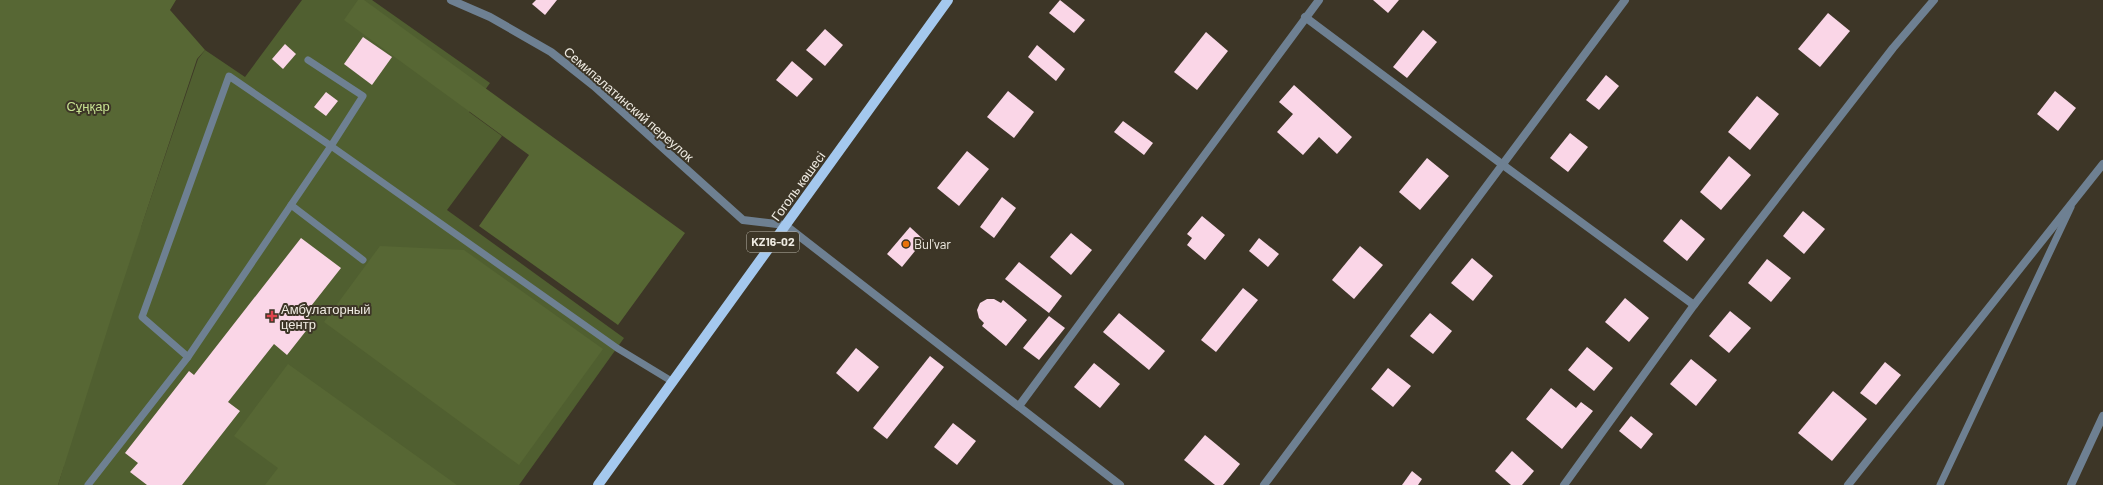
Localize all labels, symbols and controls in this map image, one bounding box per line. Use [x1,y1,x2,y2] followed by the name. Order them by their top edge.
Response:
[561,43,697,165] street label: Семипалатинский переулок
[66,98,110,114] park label: Сұңқар
[768,148,829,224] street label: Гоголь көшесі
[747,232,799,252] road number: KZ16-02
[914,236,951,252] place label: Bul'var
[901,239,911,249] marker: Bul'var
[281,301,370,332] place label: Амбулаторный центр
[266,310,278,322] marker: Амбулаторный центр

